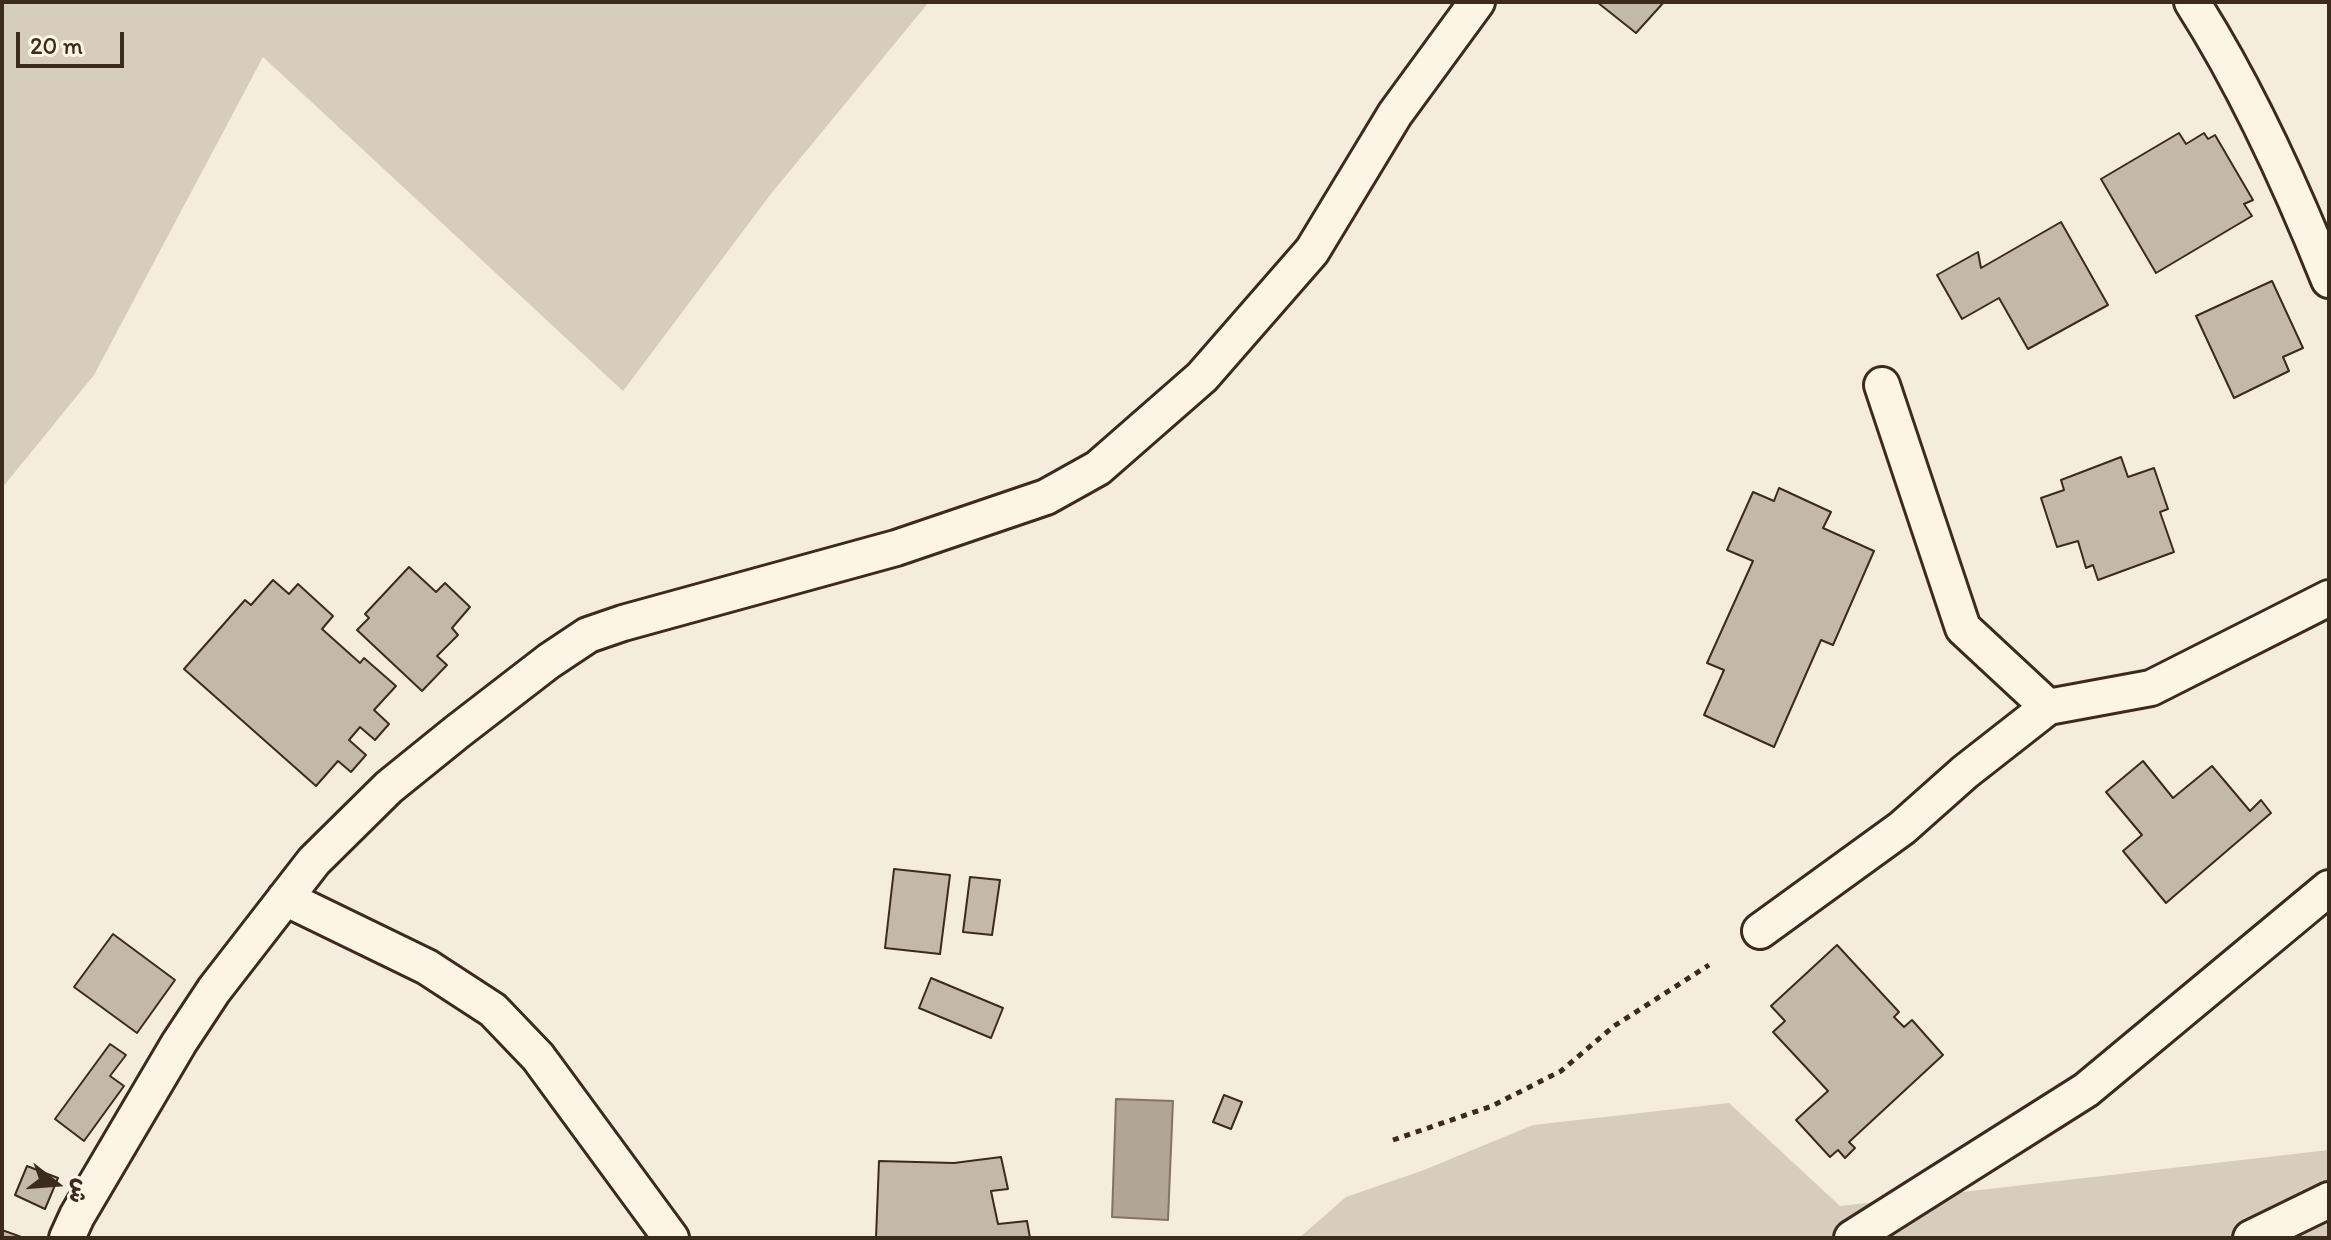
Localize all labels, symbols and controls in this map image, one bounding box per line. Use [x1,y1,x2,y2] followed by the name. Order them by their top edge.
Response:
[20,16,128,66] scale bar
[30,31,83,60] text: 20 m
[16,1144,96,1224] north arrow
[63,1176,96,1207] text: ش

